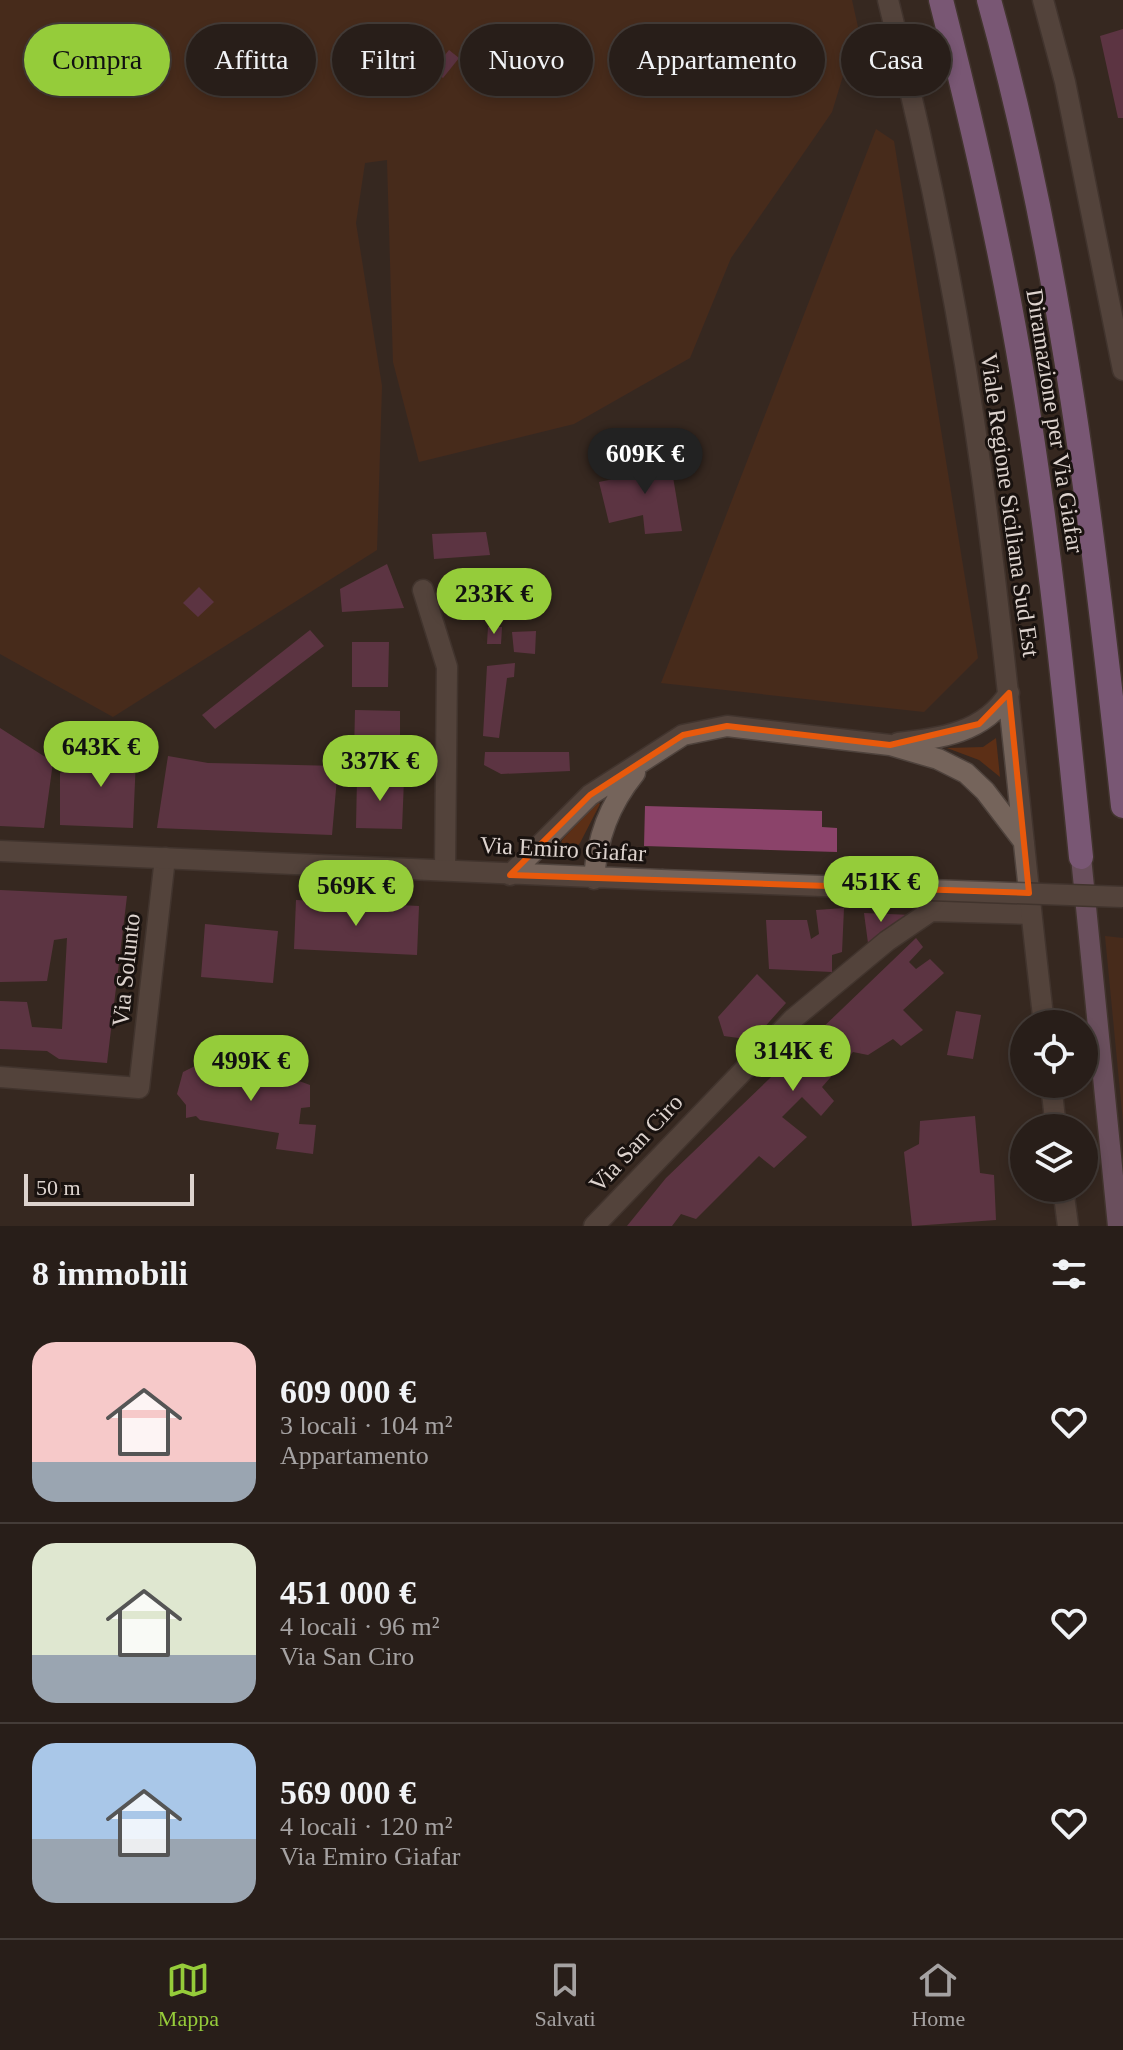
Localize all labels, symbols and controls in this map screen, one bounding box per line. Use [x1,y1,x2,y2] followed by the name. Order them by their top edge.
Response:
[24,24,170,96] chip: Compra
[186,24,316,96] chip: Affitta
[332,24,444,96] chip: Filtri
[460,24,593,96] chip: Nuovo
[609,24,825,96] chip: Appartamento
[841,24,951,96] chip: Casa
[1021,287,1089,555] street label: Diramazione per Via Giafar
[976,351,1044,659] street label: Viale Regione Siciliana Sud Est
[580,428,710,496] pin: 609K €
[606,439,684,468] text: 609K €
[429,568,559,636] pin: 233K €
[455,579,533,608] text: 233K €
[36,721,166,789] pin: 643K €
[62,732,140,761] text: 643K €
[315,735,445,803] pin: 337K €
[341,746,419,775] text: 337K €
[479,832,647,866] street label: Via Emiro Giafar
[816,856,946,924] pin: 451K €
[291,860,421,928] pin: 569K €
[842,867,920,896] text: 451K €
[317,871,395,900] text: 569K €
[107,912,145,1028] street label: Via Solunto
[1010,1010,1098,1202] map controls
[1010,1010,1098,1098] button: locate
[728,1025,858,1093] pin: 314K €
[186,1035,316,1103] pin: 499K €
[754,1036,832,1065] text: 314K €
[212,1046,290,1075] text: 499K €
[584,1089,688,1197] street label: Via San Ciro
[1010,1114,1098,1202] button: layers
[24,1170,194,1206] scale bar
[36,1175,81,1200] text: 50 m
[1047,1252,1091,1296] icon: filters
[32,1255,188,1292] text: 8 immobili
[280,1373,416,1410] text: 609 000 €
[96,1374,192,1470] icon: home
[1047,1400,1091,1444] icon: heart
[280,1411,452,1440] text: 3 locali · 104 m²
[280,1441,429,1470] text: Appartamento
[280,1574,416,1611] text: 451 000 €
[96,1575,192,1671] icon: home
[1047,1601,1091,1645] icon: heart
[280,1612,439,1641] text: 4 locali · 96 m²
[280,1642,414,1671] text: Via San Ciro
[280,1774,416,1811] text: 569 000 €
[96,1775,192,1871] icon: home
[1047,1801,1091,1845] icon: heart
[280,1812,452,1841] text: 4 locali · 120 m²
[280,1842,460,1871] text: Via Emiro Giafar
[158,1958,219,2032] tab: Mappa
[535,1958,596,2032] tab: Salvati
[911,1958,965,2032] tab: Home

